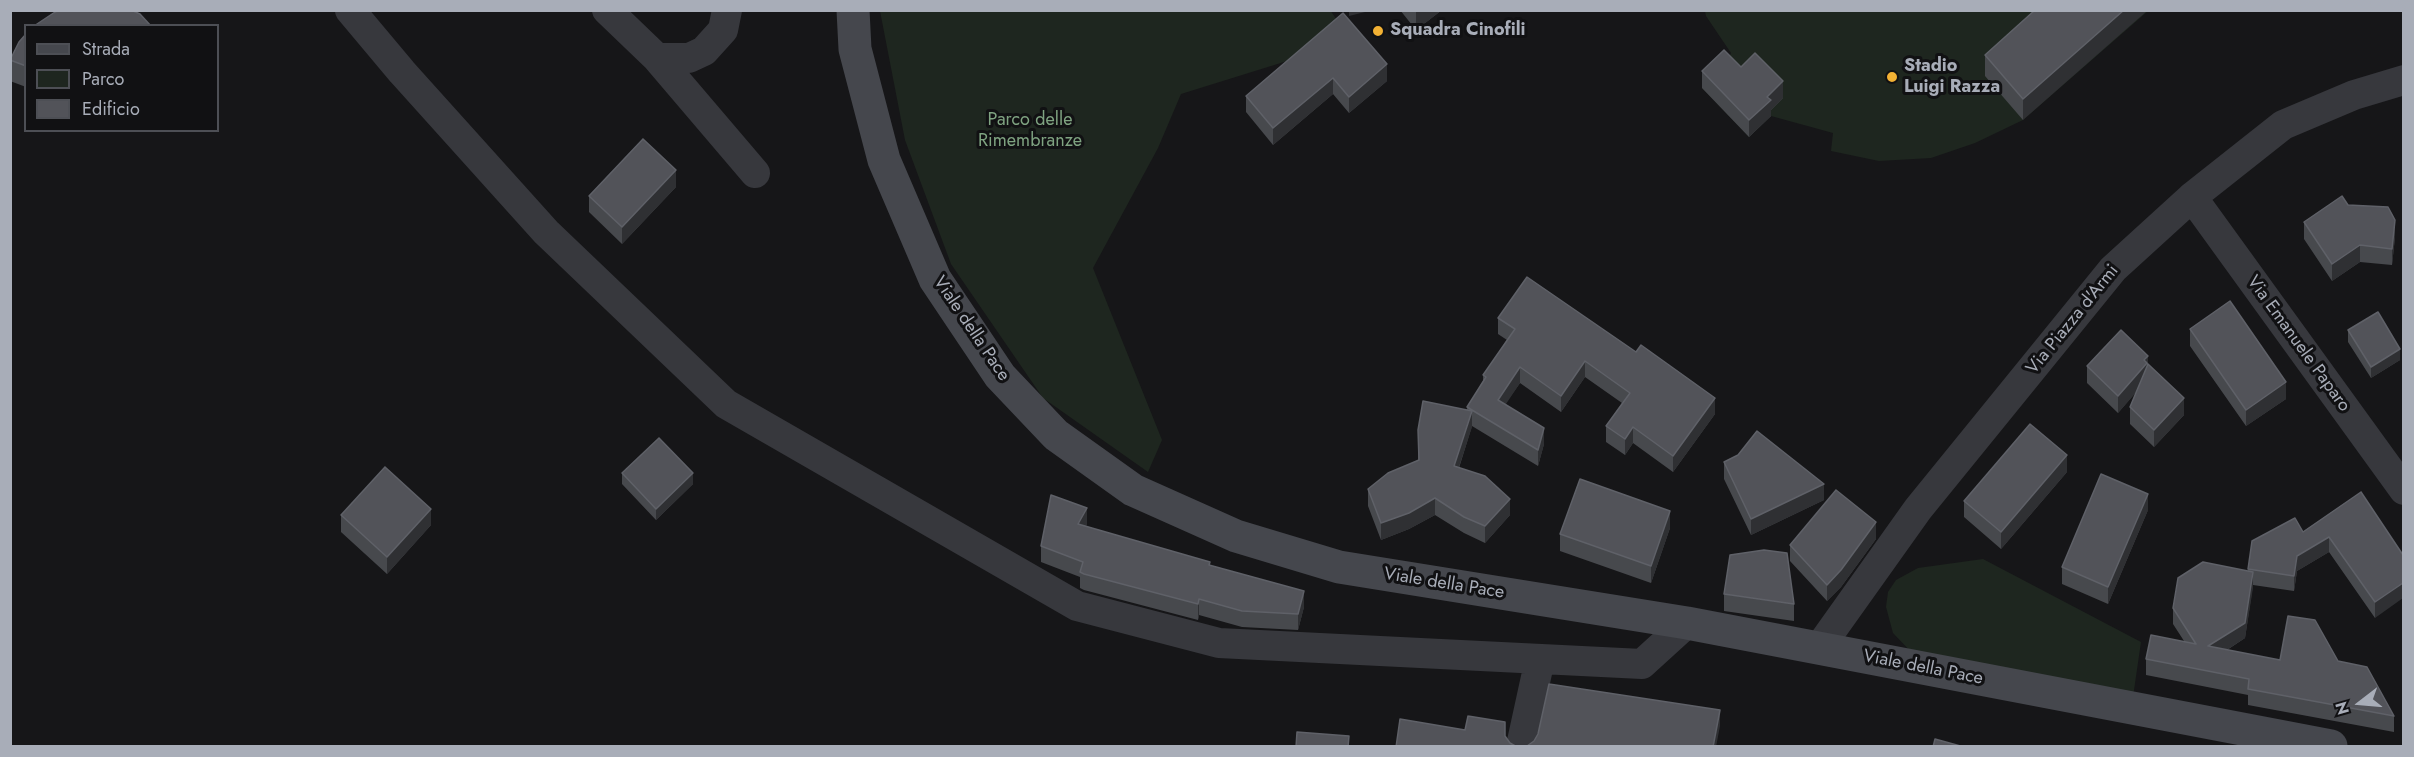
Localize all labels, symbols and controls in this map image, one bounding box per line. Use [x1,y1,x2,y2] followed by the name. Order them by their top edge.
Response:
[1390,20,1526,42] place label: Squadra Cinofili
[24,24,219,132] legend
[1371,24,1385,38] marker: Squadra Cinofili
[82,36,130,62] text: Strada
[1904,56,2000,98] place label: Stadio Luigi Razza
[82,66,124,92] text: Parco
[1885,70,1899,84] marker: Stadio Luigi Razza
[82,96,140,122] text: Edificio
[978,110,1082,152] park label: Parco delle Rimembranze
[2022,261,2124,379] street label: Via Piazza d'Armi
[928,272,1014,386] street label: Viale della Pace
[2241,272,2355,416] street label: Via Emanuele Paparo
[1382,564,1506,604] street label: Viale della Pace
[1861,646,1985,690] street label: Viale della Pace
[2330,673,2390,733] north arrow
[2329,699,2355,717] text: N

